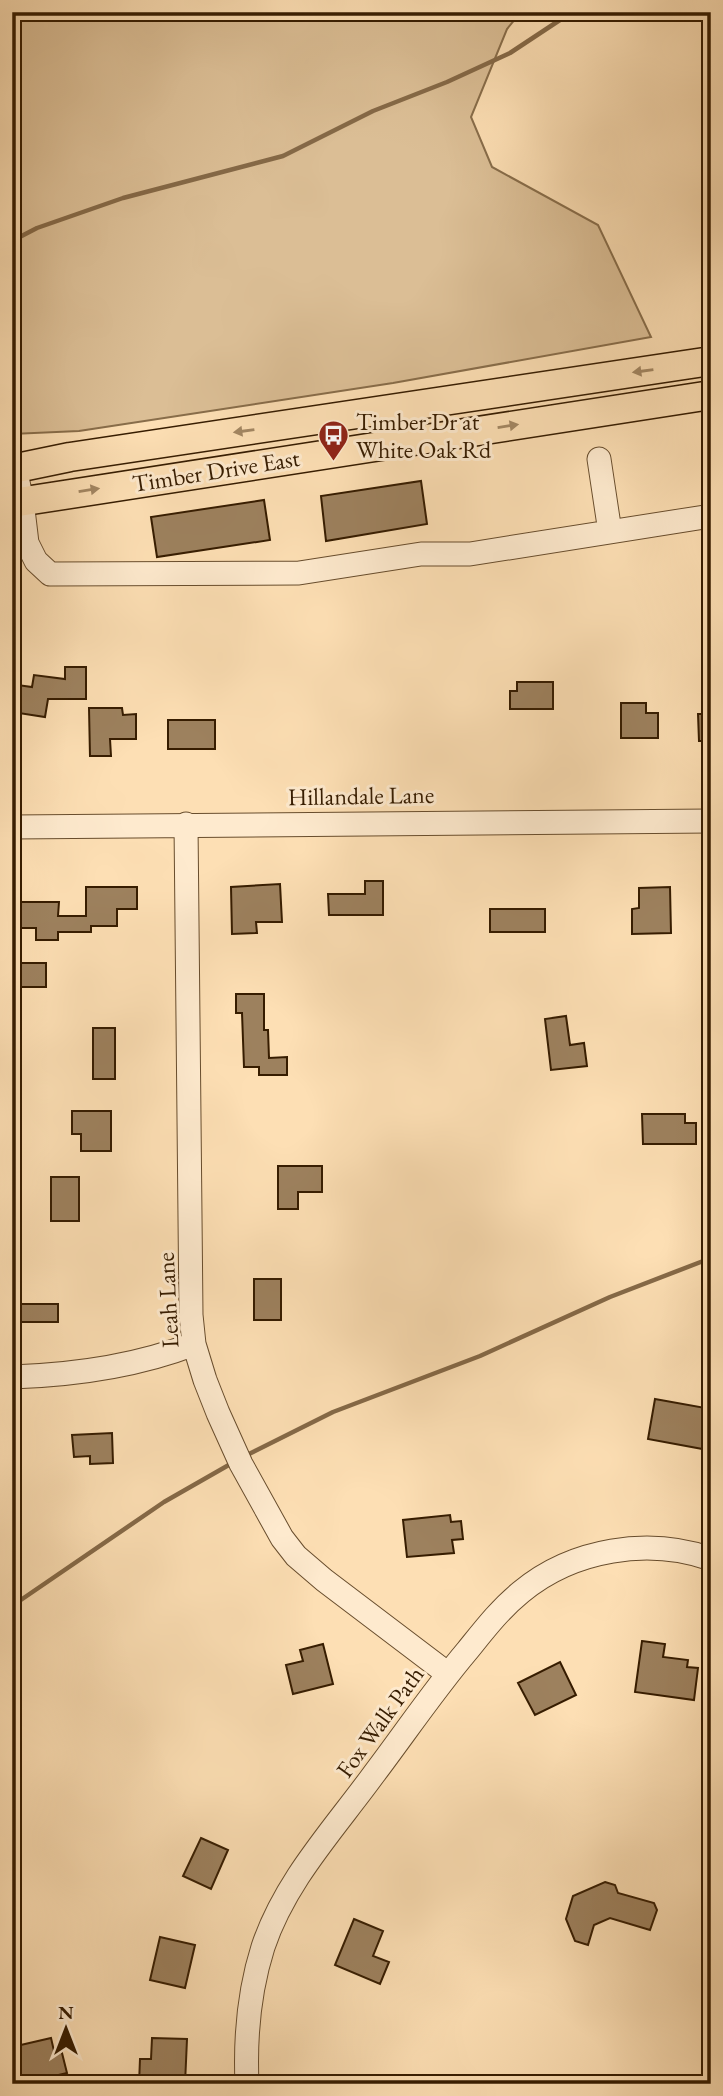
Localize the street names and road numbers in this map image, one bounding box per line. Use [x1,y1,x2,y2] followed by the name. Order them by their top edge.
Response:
[130,442,302,499] street label: Timber Drive East
[288,779,434,812] street label: Hillandale Lane
[150,1251,185,1349] street label: Leah Lane
[329,1660,430,1783] street label: Fox Walk Path

